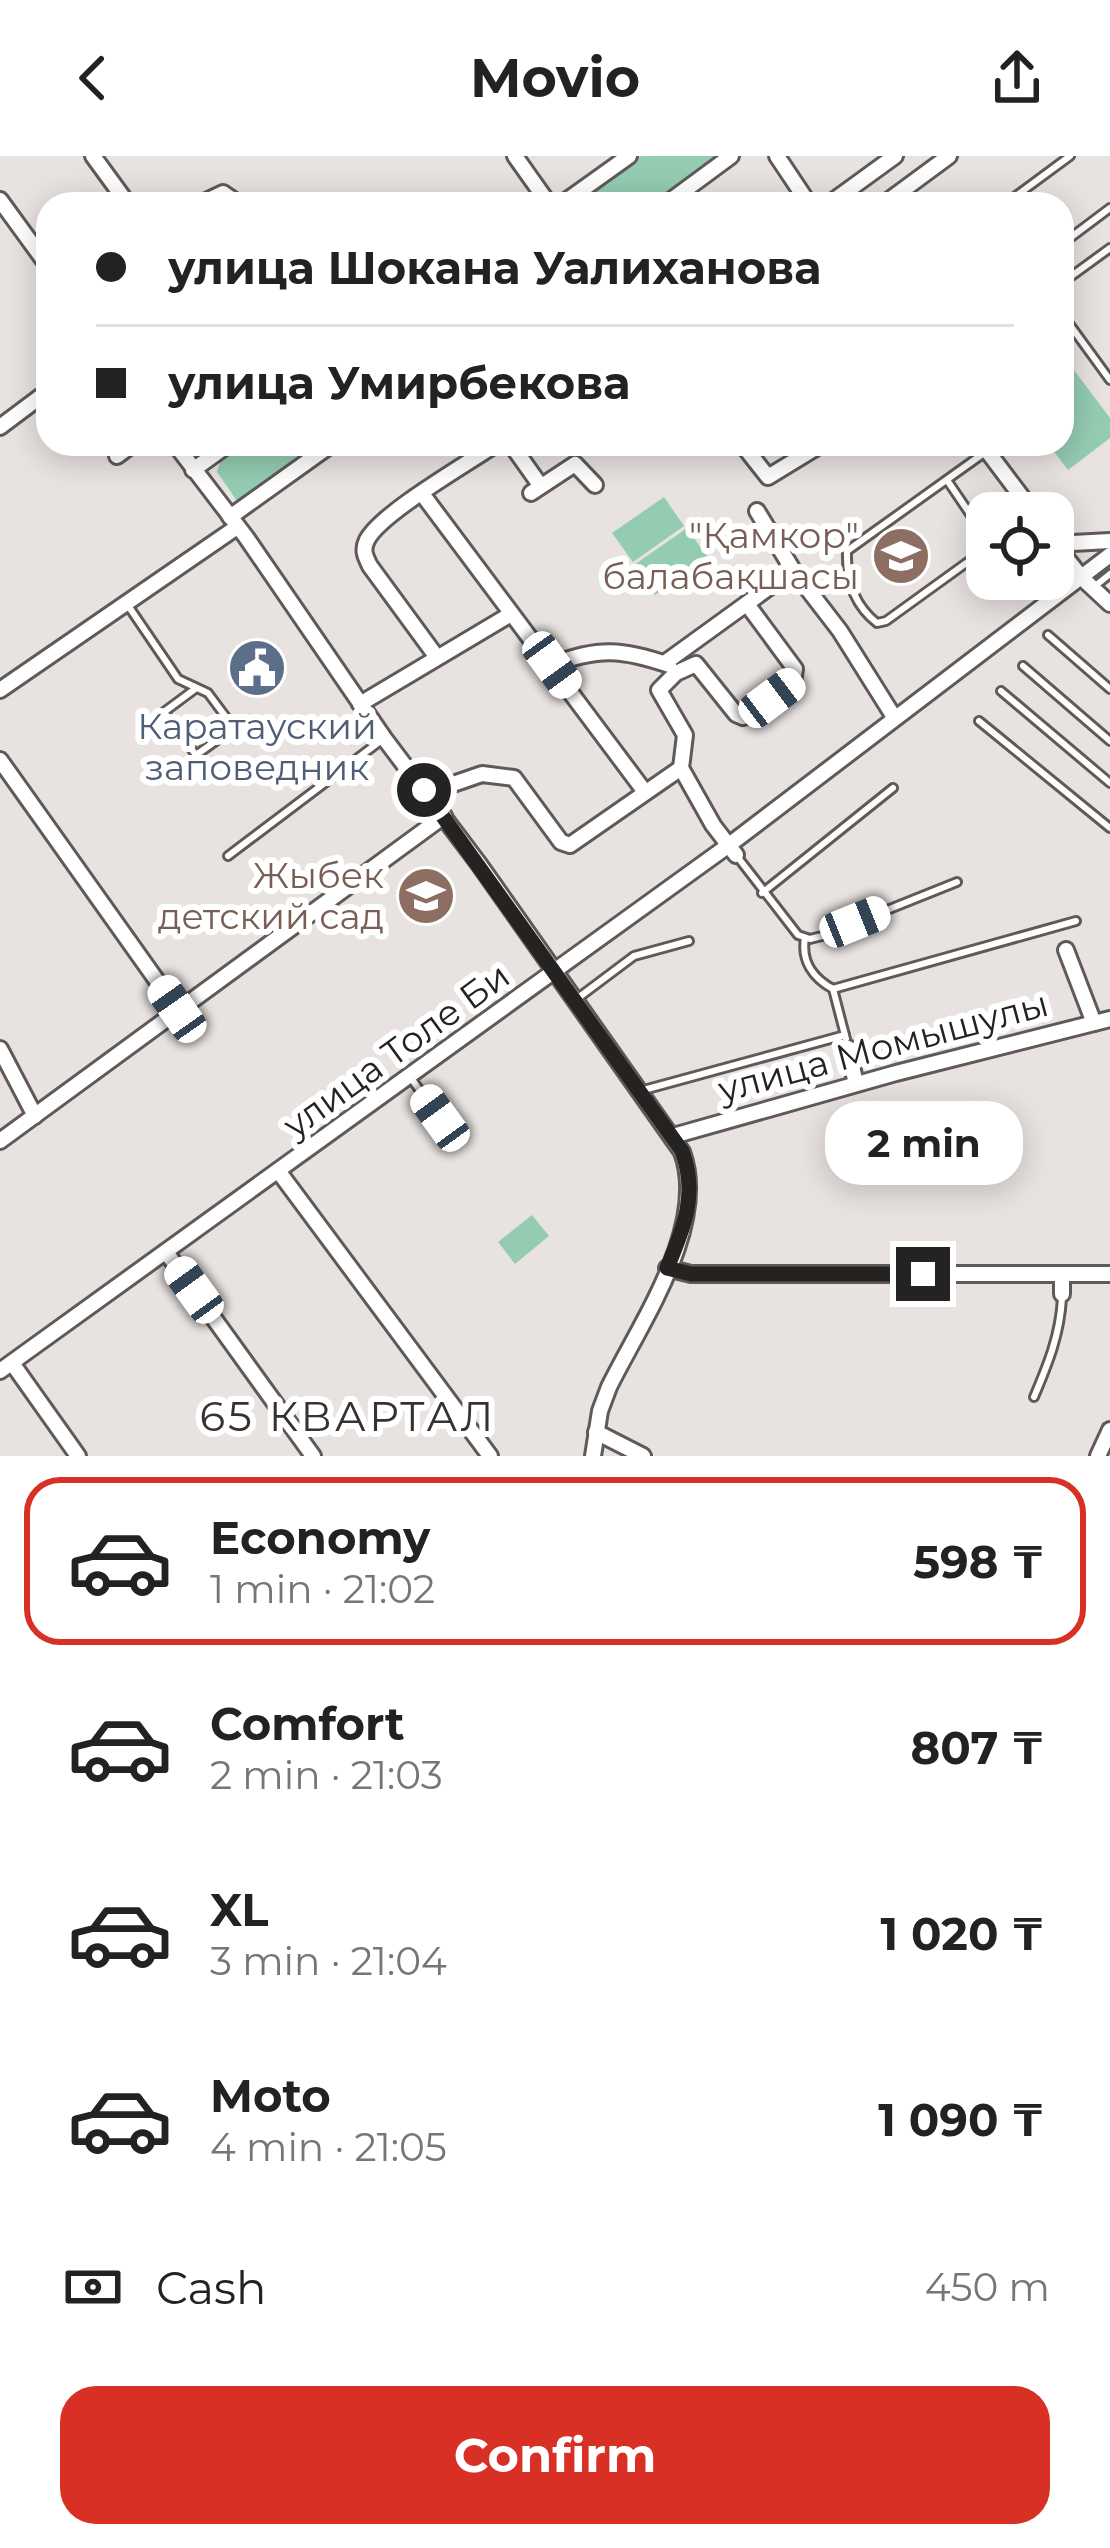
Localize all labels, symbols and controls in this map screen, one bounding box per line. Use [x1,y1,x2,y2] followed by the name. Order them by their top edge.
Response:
[60,45,126,111] icon: back
[470,45,640,111] text: Movio
[984,45,1050,111] icon: share
[168,240,821,295] text: улица Шокана Уалиханова
[168,355,630,410] text: улица Умирбекова
[966,492,1074,600] map controls
[966,492,1074,600] button: locate
[602,513,859,598] place label: "Қамкор" балабақшасы
[870,525,932,587] school or university icon: "Қамкор" балабақшасы
[516,625,588,705] car
[226,637,288,699] public building icon: Каратауский заповедник
[732,662,812,734] car
[137,704,377,789] place label: Каратауский заповедник
[397,763,451,817] route start
[158,853,384,938] place label: Жыбек детский сад
[395,865,457,927] school or university icon: Жыбек детский сад
[815,892,895,952] car
[273,953,518,1147] street label: улица Толе Би
[142,969,212,1049] car
[712,981,1053,1111] street label: улица Момышулы
[404,1078,476,1158] car
[824,1100,1022,1184] callout: 2 min
[867,1119,981,1167] text: 2 min
[896,1247,950,1301] route end
[158,1250,230,1330] car
[199,1390,497,1442] district label: 65 КВАРТАЛ
[66,1507,174,1615] icon: car
[210,1510,430,1565] text: Economy
[913,1534,1044,1589] text: 598 ₸
[210,1565,435,1613] text: 1 min · 21:02
[66,1693,174,1801] icon: car
[210,1696,405,1751] text: Comfort
[910,1720,1044,1775] text: 807 ₸
[210,1751,443,1799] text: 2 min · 21:03
[66,1879,174,1987] icon: car
[210,1882,268,1937] text: XL
[881,1906,1044,1961] text: 1 020 ₸
[210,1937,447,1985] text: 3 min · 21:04
[66,2065,174,2173] icon: car
[210,2068,331,2123] text: Moto
[878,2092,1044,2147] text: 1 090 ₸
[210,2123,447,2171] text: 4 min · 21:05
[60,2254,126,2320] icon: cash
[156,2260,267,2315] text: Cash
[925,2263,1050,2311] text: 450 m
[60,2386,1050,2524] button: Confirm

